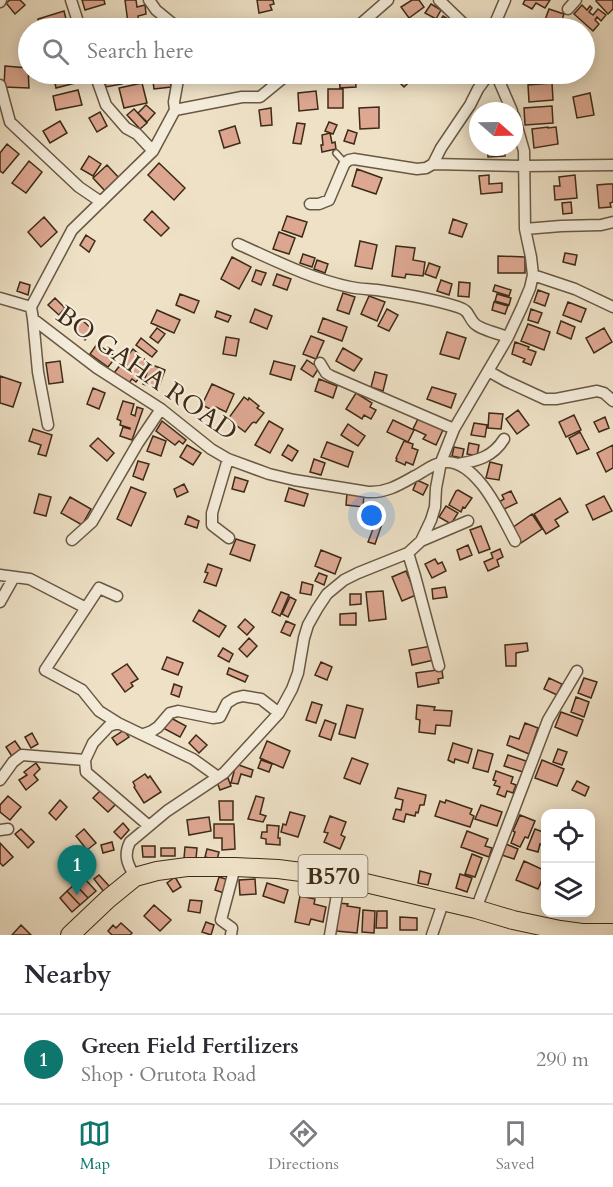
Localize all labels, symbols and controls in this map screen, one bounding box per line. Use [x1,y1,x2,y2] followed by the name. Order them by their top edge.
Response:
[18,18,595,84] search box
[39,35,72,68] icon: search
[87,36,194,66] text: Search here
[469,102,523,156] north arrow
[50,297,244,449] street label: BO GAHA ROAD
[357,501,386,530] your location
[541,809,595,917] map controls
[541,809,595,863] button: locate
[58,846,97,895] pin: 1
[298,855,368,897] road number: B570
[541,863,595,917] button: layers
[24,957,112,992] text: Nearby
[81,1031,299,1061] text: Green Field Fertilizers
[38,1046,49,1073] text: 1
[536,1046,589,1073] text: 290 m
[81,1061,256,1088] text: Shop · Orutota Road
[78,1117,111,1175] tab: Map
[268,1117,339,1175] tab: Directions
[496,1117,535,1175] tab: Saved

